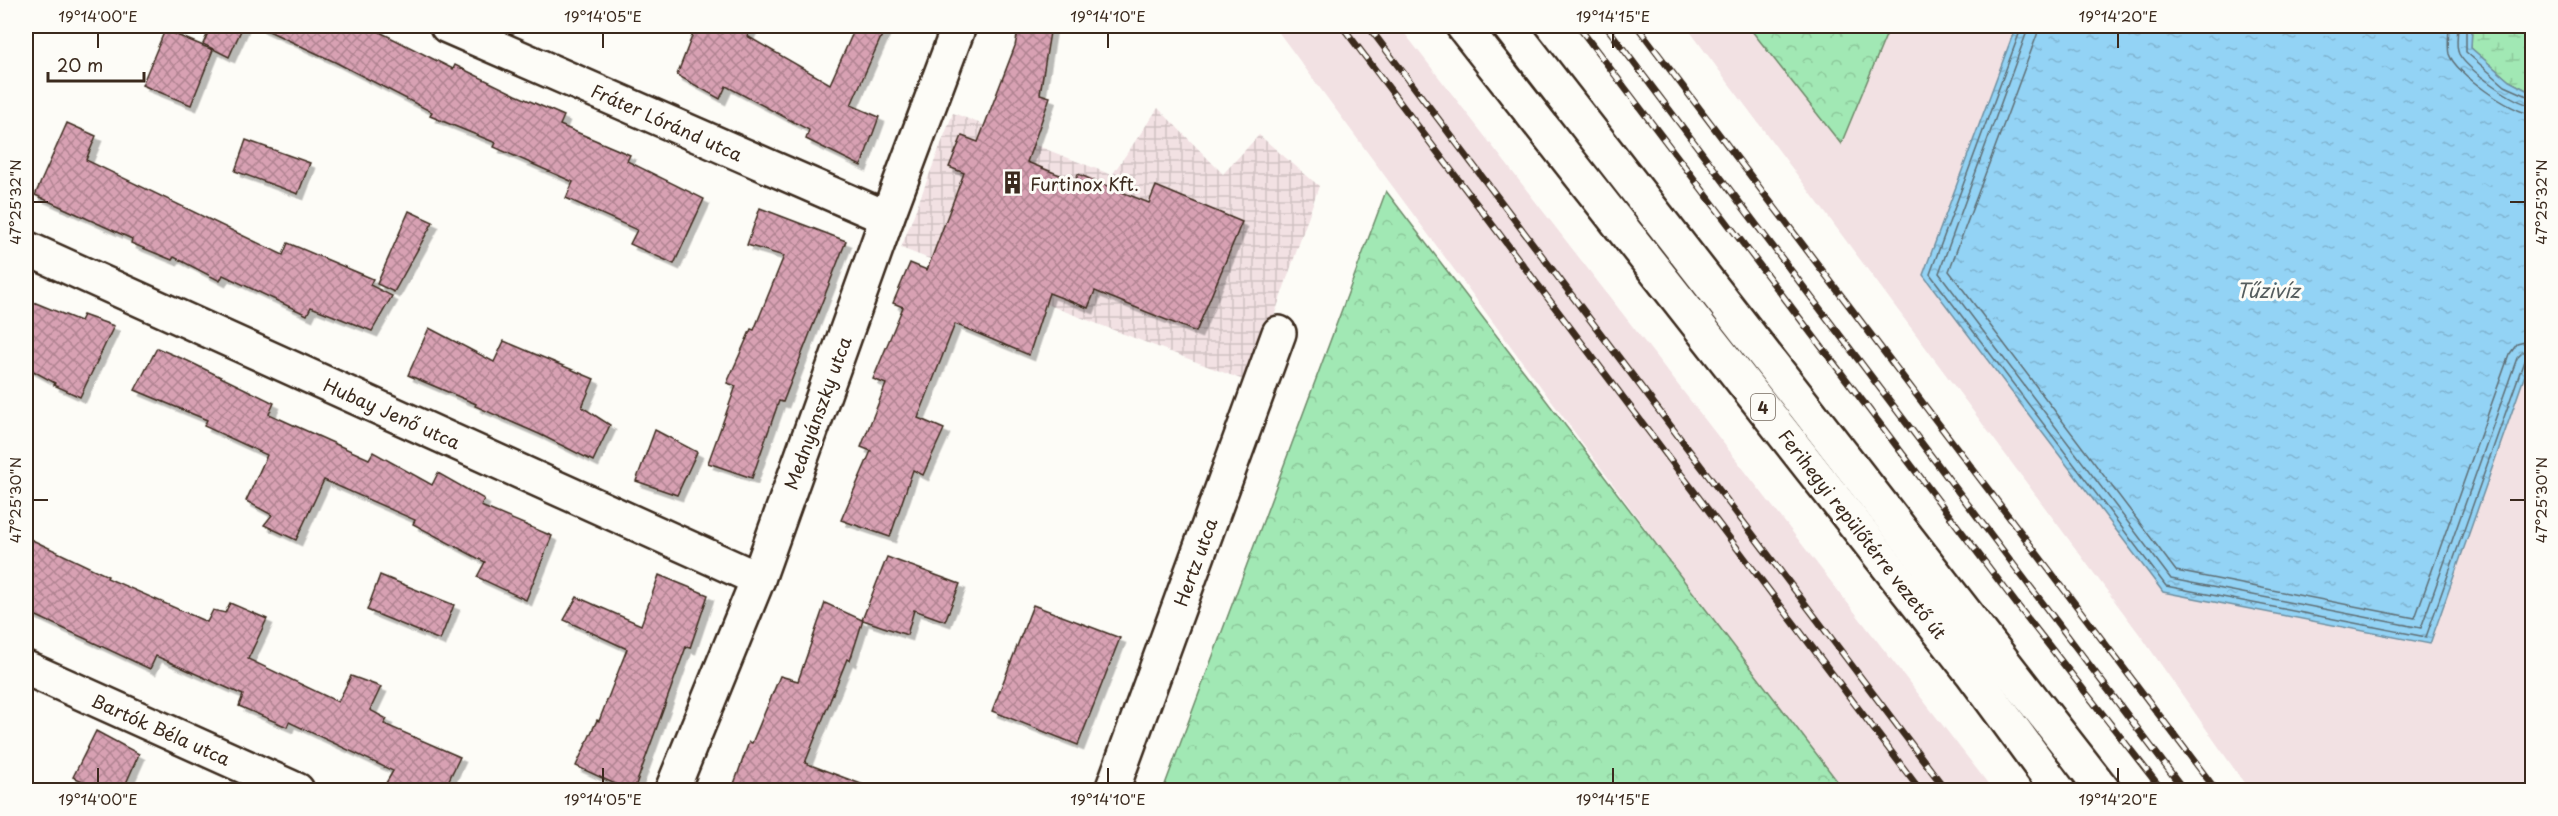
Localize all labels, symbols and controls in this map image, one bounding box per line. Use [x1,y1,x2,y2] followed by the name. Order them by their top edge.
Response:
[58,4,138,27] text: 19°14'00"E
[564,4,642,27] text: 19°14'05"E
[1070,4,1146,27] text: 19°14'10"E
[1576,4,1650,27] text: 19°14'15"E
[2078,4,2158,27] text: 19°14'20"E
[48,45,144,83] scale bar
[57,51,103,78] text: 20 m
[587,76,748,168] street label: Fráter Lóránd utca
[3,159,26,245] text: 47°25'32"N
[2529,159,2552,245] text: 47°25'32"N
[999,170,1025,196] building icon: Furtinox Kft.
[1030,170,1139,197] place label: Furtinox Kft.
[2236,275,2302,305] water label: Tűzivíz
[777,332,857,493] street label: Mednyánszky utca
[319,371,465,456] street label: Hubay Jenő utca
[1751,394,1775,420] road number: 4
[1772,423,1954,645] street label: Ferihegyi repülőtérre vezető út
[3,457,26,543] text: 47°25'30"N
[2529,457,2552,543] text: 47°25'30"N
[1167,513,1224,610] street label: Hertz utca
[87,686,235,772] street label: Bartók Béla utca
[58,787,138,810] text: 19°14'00"E
[564,787,642,810] text: 19°14'05"E
[1070,787,1146,810] text: 19°14'10"E
[1576,787,1650,810] text: 19°14'15"E
[2078,787,2158,810] text: 19°14'20"E

